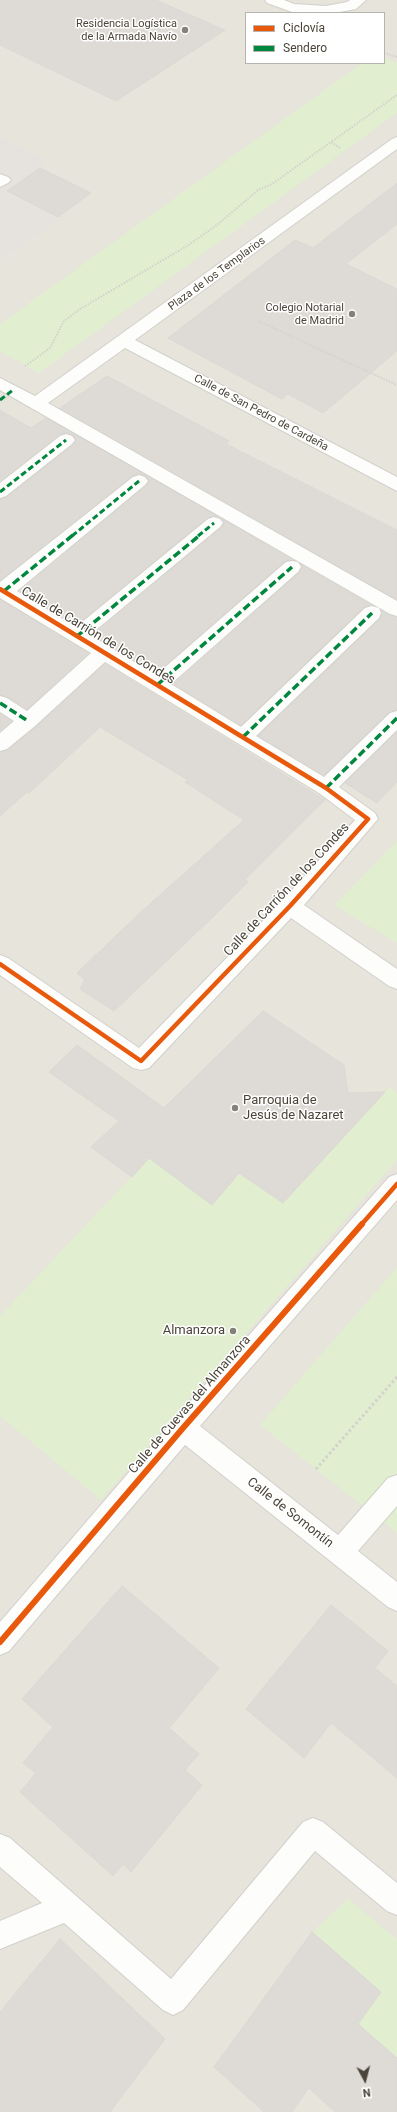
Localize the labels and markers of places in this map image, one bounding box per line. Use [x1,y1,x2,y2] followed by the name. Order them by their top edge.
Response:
[76,17,177,43] place label: Residencia Logística de la Armada Navío
[180,25,190,35] marker: Residencia Logística de la Armada Navío
[265,301,344,327] place label: Colegio Notarial de Madrid
[347,309,357,319] marker: Colegio Notarial de Madrid
[243,1093,344,1124] place label: Parroquia de Jesús de Nazaret
[230,1103,240,1113] marker: Parroquia de Jesús de Nazaret
[163,1323,225,1339] place label: Almanzora
[228,1326,238,1336] marker: Almanzora

